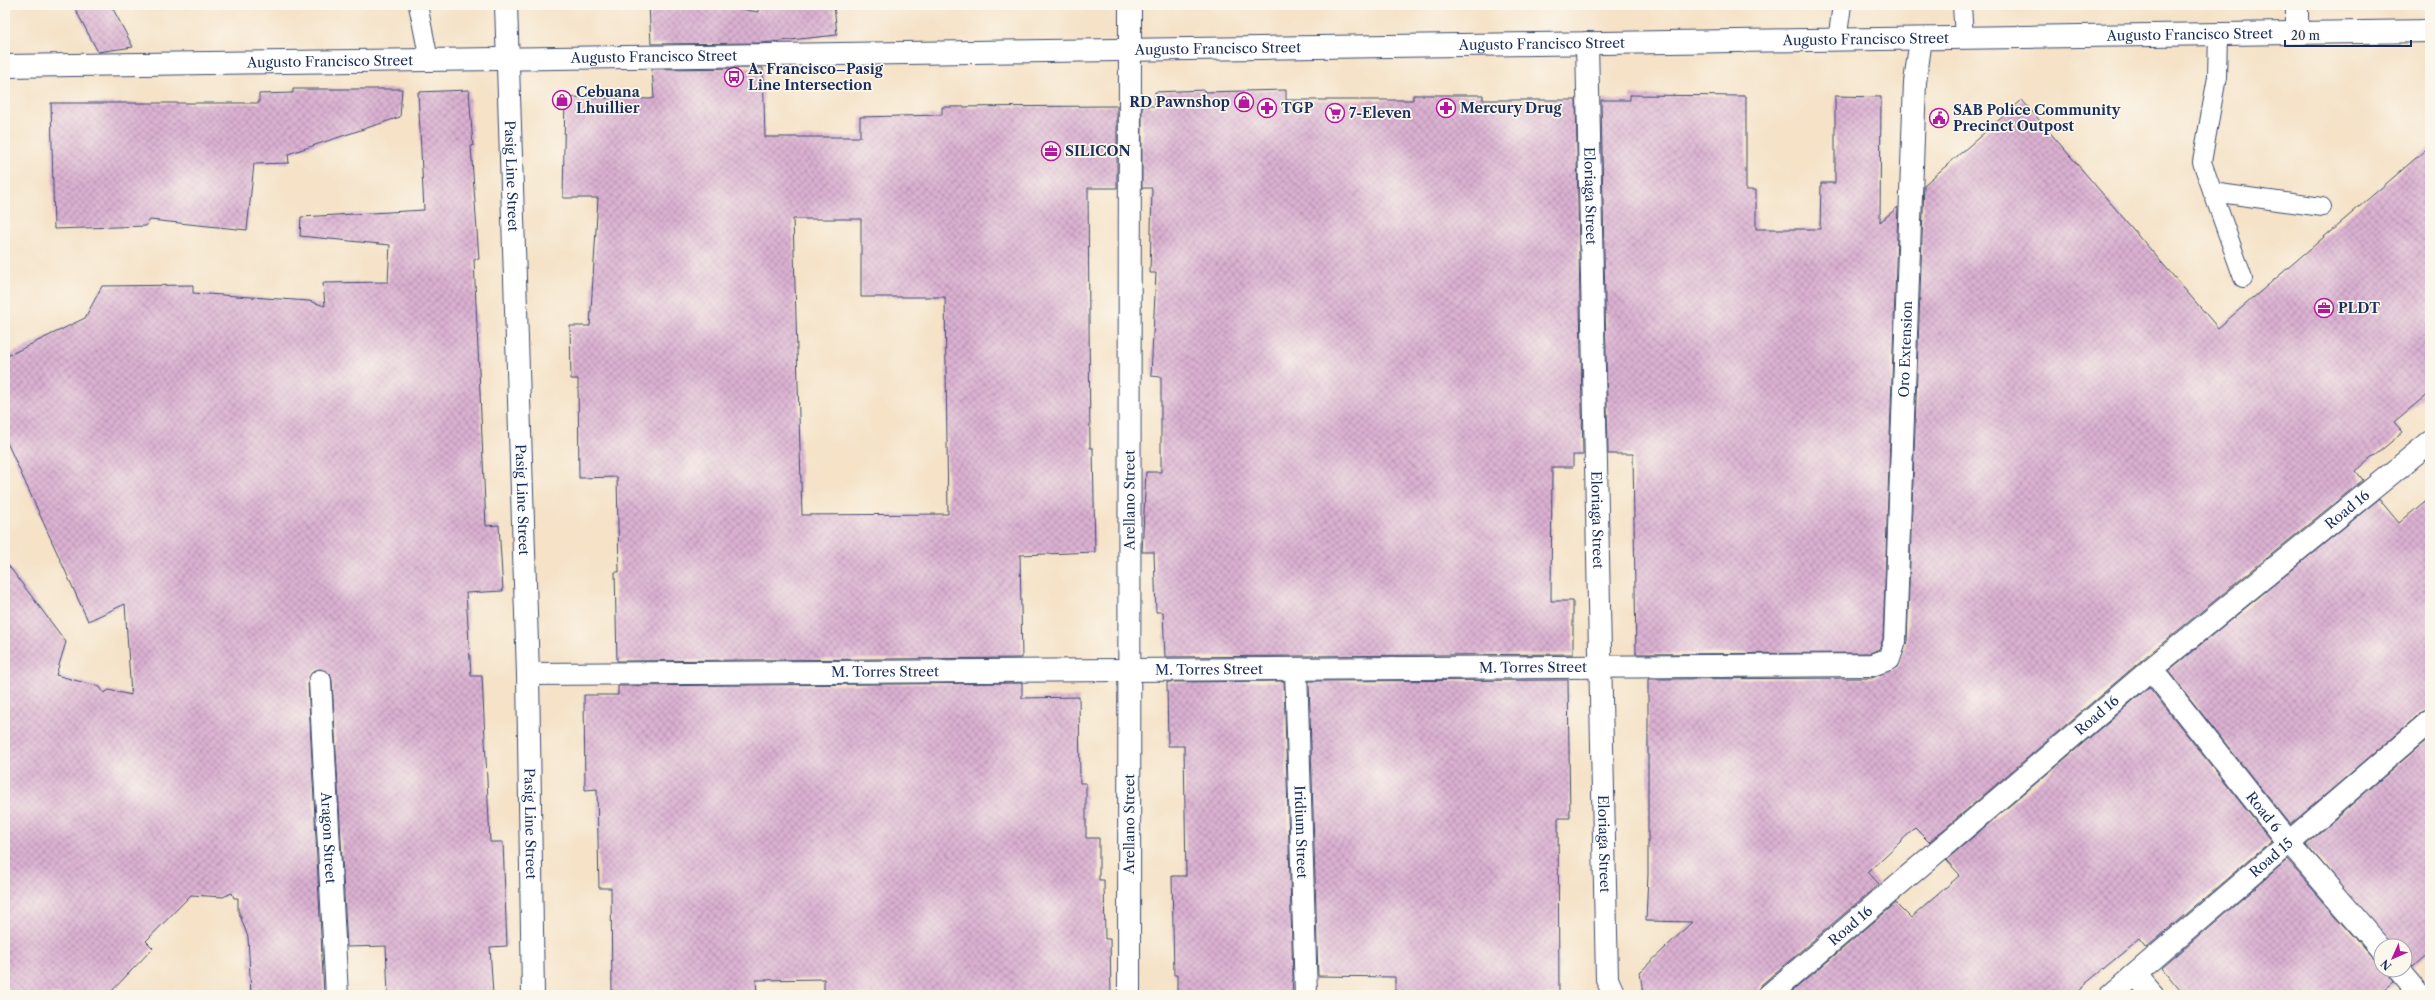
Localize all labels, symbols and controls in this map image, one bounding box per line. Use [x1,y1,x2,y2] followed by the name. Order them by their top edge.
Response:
[2285,22,2411,48] scale bar
[2106,24,2273,45] street label: Augusto Francisco Street
[2291,28,2320,43] text: 20 m
[1782,29,1949,49] street label: Augusto Francisco Street
[1458,34,1625,54] street label: Augusto Francisco Street
[1134,38,1301,59] street label: Augusto Francisco Street
[570,46,737,67] street label: Augusto Francisco Street
[246,51,413,72] street label: Augusto Francisco Street
[747,60,884,94] place label: A. Francisco–Pasig Line Intersection
[723,66,745,88] bus stop icon: A. Francisco–Pasig Line Intersection
[576,83,641,117] place label: Cebuana Lhuillier
[551,89,573,111] shop icon: Cebuana Lhuillier
[1233,91,1255,113] shop icon: RD Pawnshop
[1129,93,1230,111] place label: RD Pawnshop
[1256,97,1278,119] pharmacy icon: TGP
[1435,97,1457,119] pharmacy icon: Mercury Drug
[1281,99,1314,117] place label: TGP
[1460,99,1562,117] place label: Mercury Drug
[1953,101,2121,135] place label: SAB Police Community Precinct Outpost
[1324,102,1346,124] supermarket icon: 7-Eleven
[1349,104,1412,122] place label: 7-Eleven
[1928,107,1950,129] public building icon: SAB Police Community Precinct Outpost
[501,120,522,232] street label: Pasig Line Street
[1040,140,1062,162] office icon: SILICON
[1065,142,1131,160] place label: SILICON
[1580,147,1600,245] street label: Eloriaga Street
[2313,297,2335,319] office icon: PLDT
[2338,299,2380,317] place label: PLDT
[1895,300,1916,398] street label: Oro Extension
[511,444,533,556] street label: Pasig Line Street
[1120,450,1139,551] street label: Arellano Street
[1587,471,1607,569] street label: Eloriaga Street
[2321,486,2373,533] street label: Road 16
[1479,658,1587,677] street label: M. Torres Street
[1155,660,1263,679] street label: M. Torres Street
[831,662,939,681] street label: M. Torres Street
[2071,691,2123,739] street label: Road 16
[520,768,540,880] street label: Pasig Line Street
[1120,774,1138,875] street label: Arellano Street
[1291,785,1311,879] street label: Iridium Street
[2242,788,2285,836] street label: Road 6
[317,790,340,884] street label: Aragon Street
[1594,795,1614,893] street label: Eloriaga Street
[2246,834,2297,881] street label: Road 15
[1825,902,1876,949] street label: Road 16
[2373,938,2413,978] north arrow
[2377,956,2394,973] text: N

